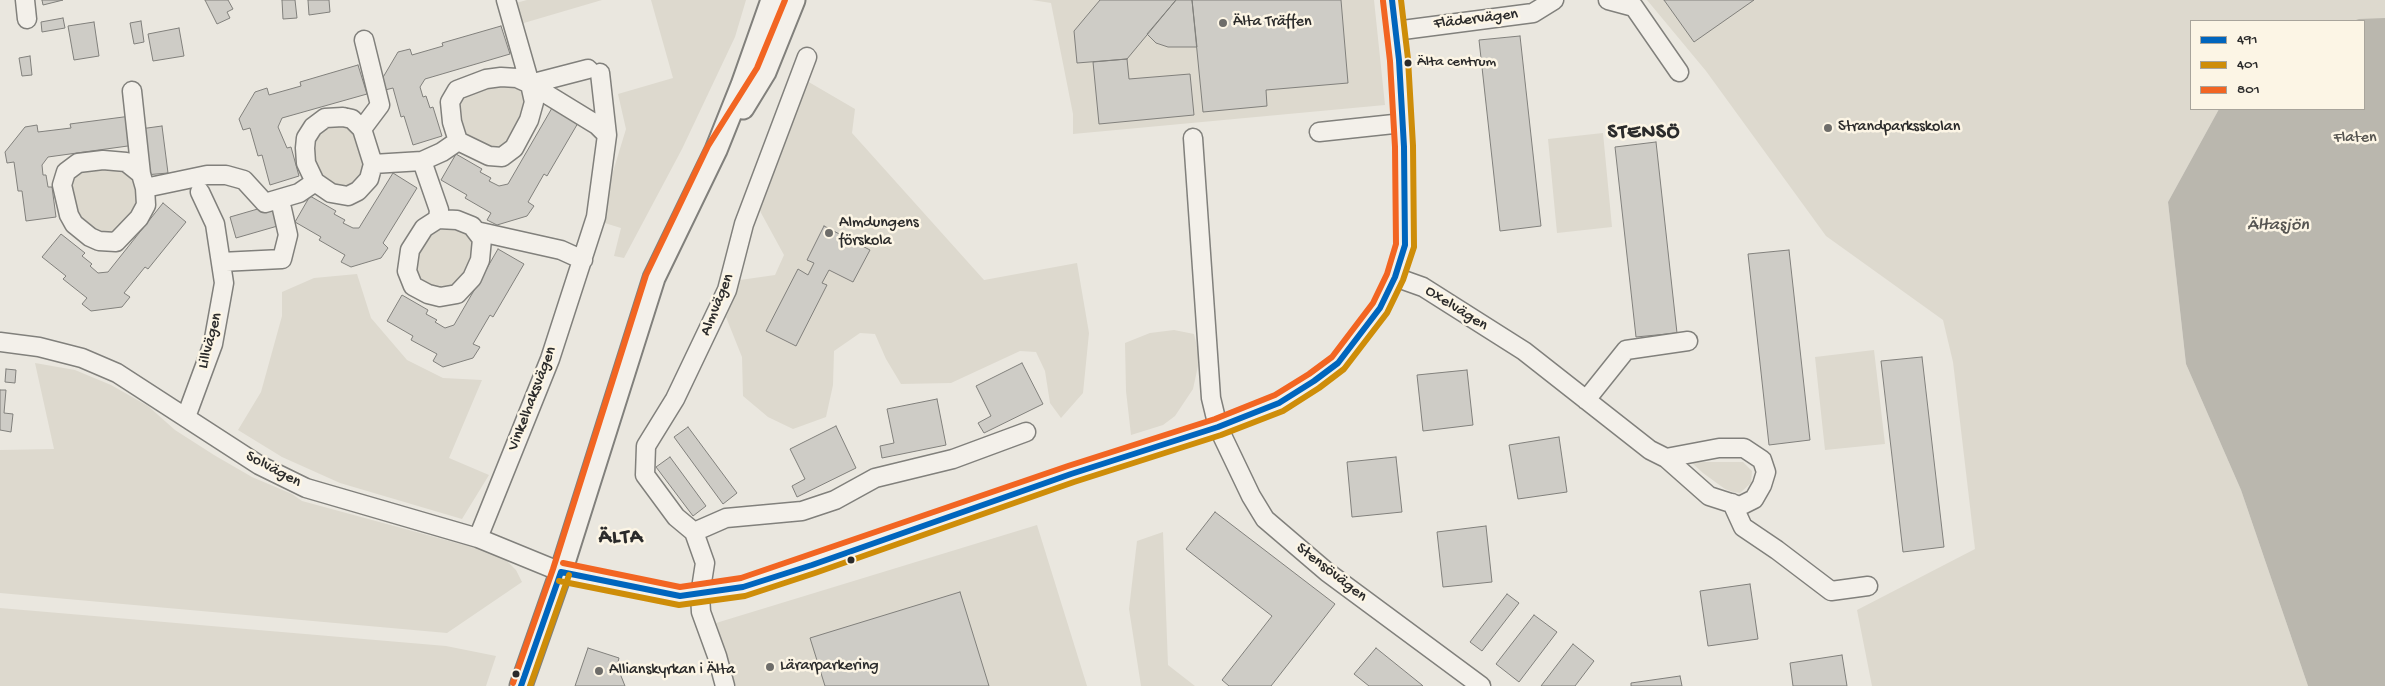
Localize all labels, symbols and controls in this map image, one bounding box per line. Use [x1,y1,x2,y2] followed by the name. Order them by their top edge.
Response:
[1433,5,1519,35] street label: Flädervägen
[1233,13,1312,33] place label: Älta Träffen
[1217,17,1229,29] marker: Älta Träffen
[2190,20,2365,110] legend
[2237,31,2258,49] text: 491
[1417,54,1496,72] place label: Älta centrum
[2237,56,2259,74] text: 401
[1403,58,1413,68] marker: Älta centrum
[2237,81,2260,99] text: 801
[1838,118,1960,138] place label: Strandparksskolan
[1607,121,1681,147] district label: STENSÖ
[1822,122,1834,134] marker: Strandparksskolan
[2334,129,2376,149] park label: Flaten
[839,214,919,252] place label: Almdungens förskola
[2247,215,2309,237] water label: Ältasjön
[823,227,835,239] marker: Almdungens förskola
[697,271,739,339] street label: Almvägen
[1421,282,1491,336] street label: Oxelvägen
[194,311,228,371] street label: Lillvägen
[504,344,562,454] street label: Vinkelhaksvägen
[242,447,304,493] street label: Solvägen
[598,526,644,552] district label: ÄLTA
[1292,539,1370,607] street label: Stensövägen
[846,555,856,565] unlabelled marker
[780,657,879,677] place label: Lärarparkering
[609,661,735,681] place label: Allianskyrkan i Älta
[764,661,776,673] marker: Lärarparkering
[593,665,605,677] marker: Allianskyrkan i Älta
[511,669,521,679] unlabelled marker

